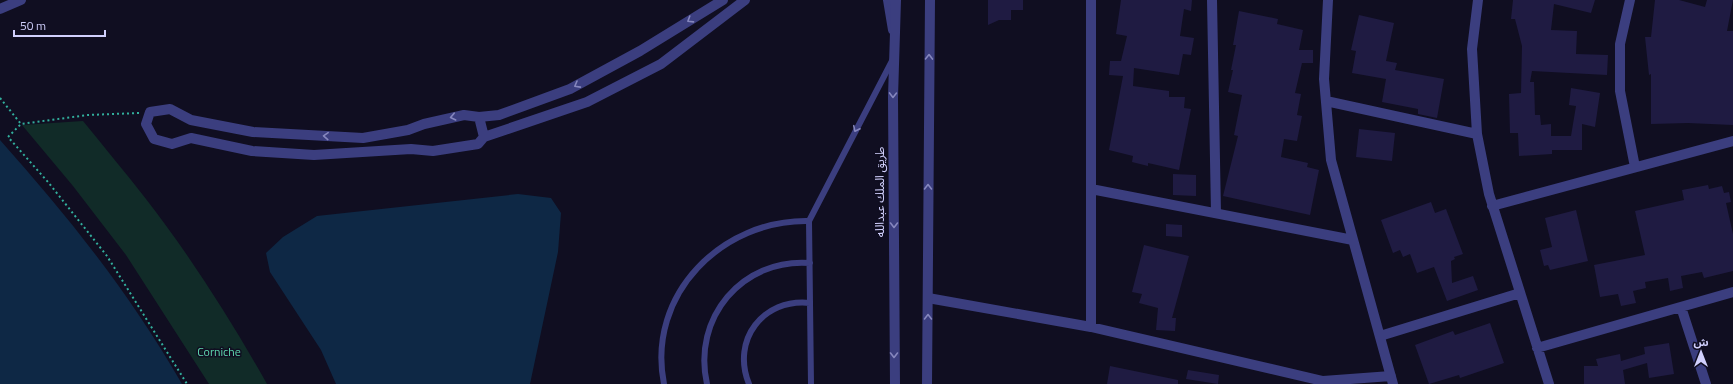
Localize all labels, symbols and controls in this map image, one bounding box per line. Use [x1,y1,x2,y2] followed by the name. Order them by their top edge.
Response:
[14,12,105,38] scale bar
[20,16,46,35] text: 50 m
[687,16,694,23] one-way arrow
[925,54,933,60] one-way arrow
[574,81,581,88] one-way arrow
[889,92,897,98] one-way arrow
[450,112,457,121] one-way arrow
[853,125,861,132] one-way arrow
[323,131,329,140] one-way arrow
[870,147,889,237] street label: طريق الملك عبدالله
[924,184,932,190] one-way arrow
[890,222,898,228] one-way arrow
[924,314,932,320] one-way arrow
[1681,332,1721,372] north arrow
[1693,334,1709,350] text: ش
[197,342,241,361] park label: Corniche
[890,352,899,358] one-way arrow

